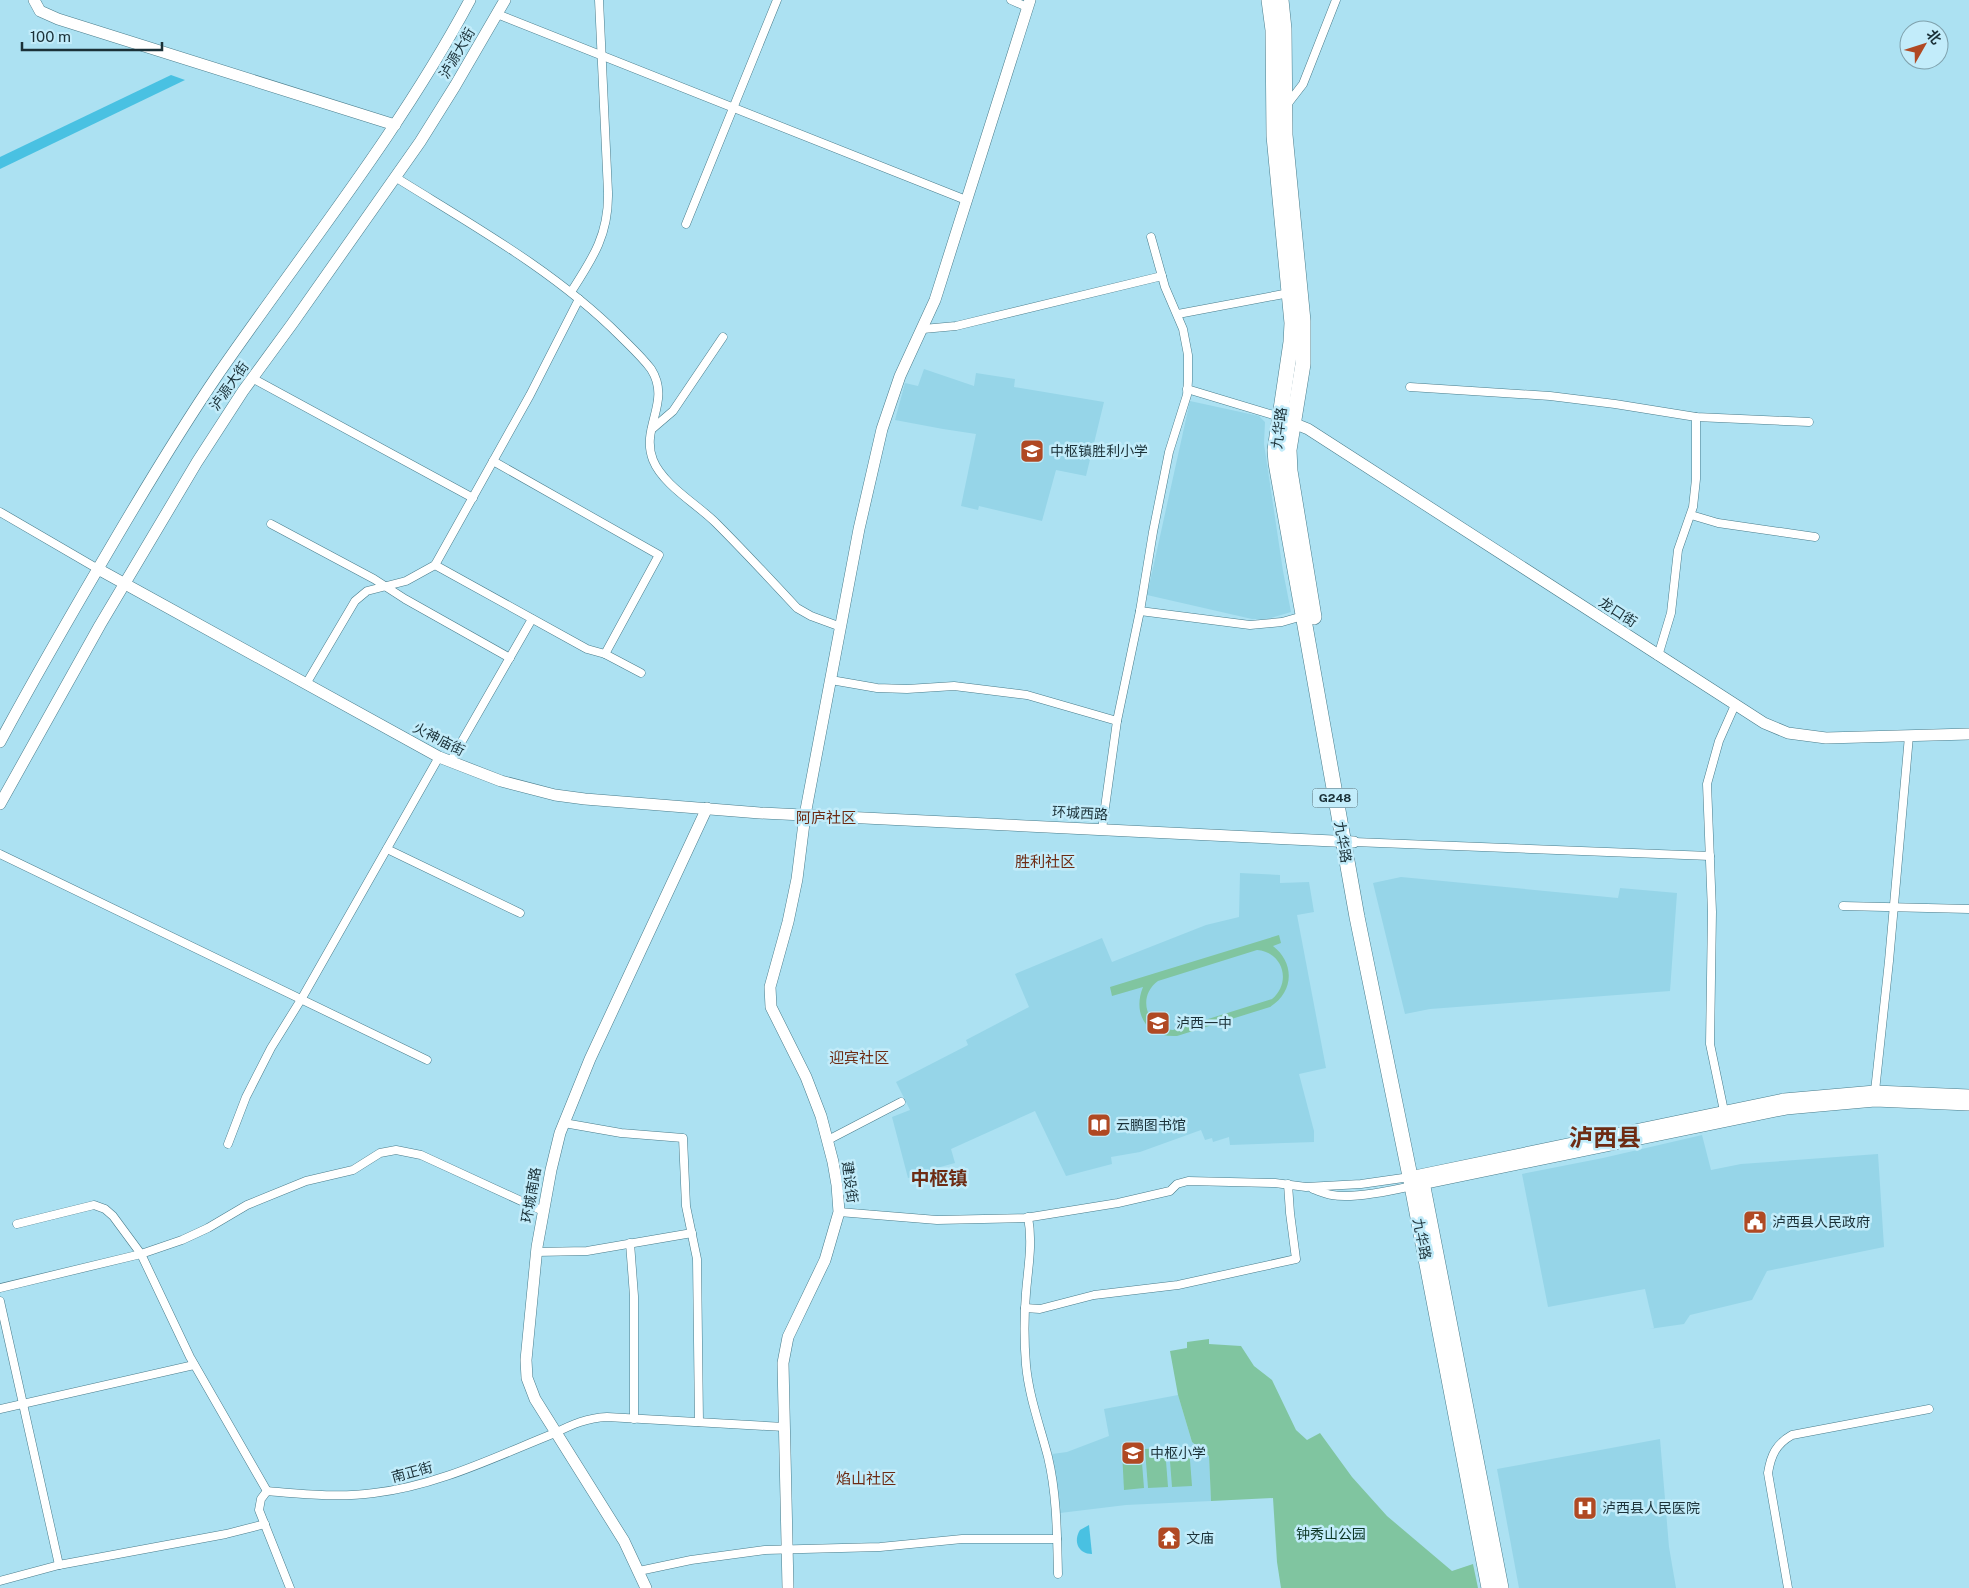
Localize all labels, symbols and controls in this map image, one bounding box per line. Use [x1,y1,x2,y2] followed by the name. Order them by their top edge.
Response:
[22,20,162,52] scale bar
[1899,20,1949,70] north arrow
[436,25,478,81] street label: 泸源大街
[1923,26,1945,47] text: 北
[30,28,71,45] text: 100 m
[206,358,252,414] street label: 泸源大街
[1269,406,1289,450] street label: 九华路
[1019,438,1045,464] school or university icon: 中枢镇胜利小学
[1050,443,1148,459] place label: 中枢镇胜利小学
[1596,594,1640,630] street label: 龙口街
[410,719,468,759] street label: 火神庙街
[1312,788,1358,808] road number: G248
[1052,804,1108,822] street label: 环城西路
[796,809,856,826] district label: 阿庐社区
[1331,820,1355,864] street label: 九华路
[1015,853,1075,870] district label: 胜利社区
[1145,1010,1171,1036] school or university icon: 泸西一中
[1176,1015,1232,1031] place label: 泸西一中
[829,1049,889,1066] district label: 迎宾社区
[1086,1112,1112,1138] library icon: 云鹏图书馆
[1116,1117,1186,1133] place label: 云鹏图书馆
[1569,1123,1641,1151] district label: 泸西县
[839,1160,861,1204] street label: 建设街
[518,1166,544,1224] street label: 环城南路
[910,1167,968,1189] district label: 中枢镇
[1742,1209,1768,1235] public building icon: 泸西县人民政府
[1772,1214,1870,1230] place label: 泸西县人民政府
[1410,1217,1434,1261] street label: 九华路
[1120,1440,1146,1466] school or university icon: 中枢小学
[1150,1445,1206,1461] place label: 中枢小学
[390,1459,434,1485] street label: 南正街
[836,1470,896,1487] district label: 焰山社区
[1572,1495,1598,1521] hospital icon: 泸西县人民医院
[1602,1500,1700,1516] place label: 泸西县人民医院
[1156,1525,1182,1551] temple icon: 文庙
[1296,1526,1366,1542] park label: 钟秀山公园
[1186,1530,1214,1546] place label: 文庙

